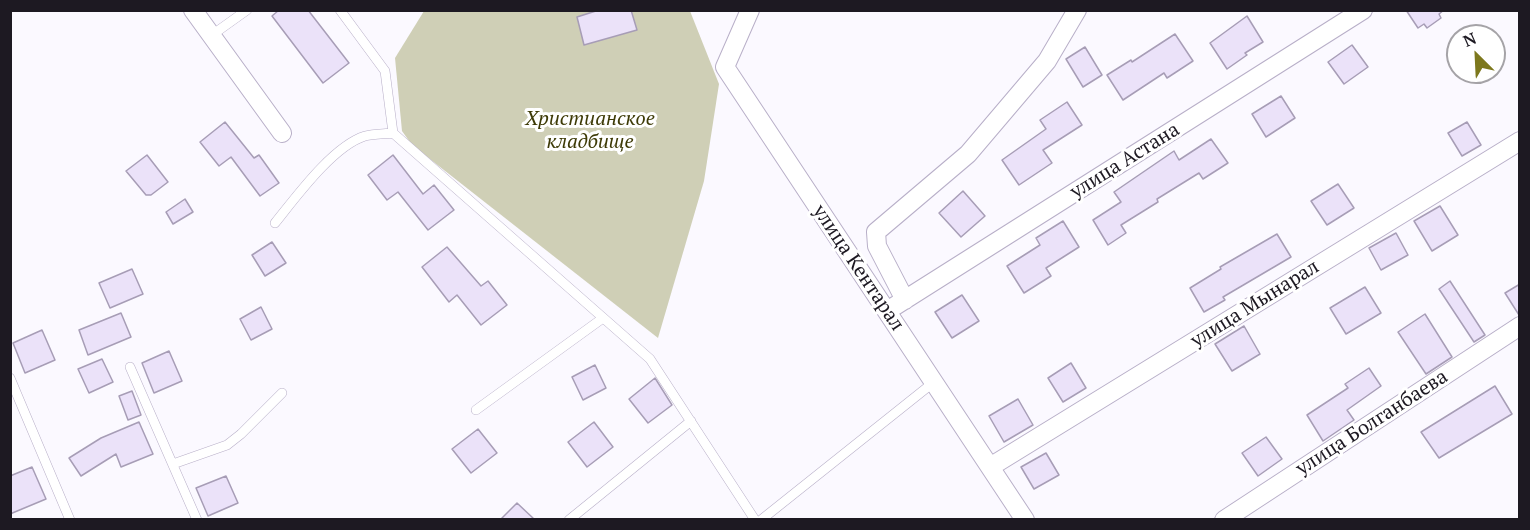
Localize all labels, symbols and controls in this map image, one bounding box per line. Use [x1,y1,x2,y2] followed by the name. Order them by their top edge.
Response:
[1446,24,1506,84] north arrow
[1459,27,1480,52] text: N
[525,107,655,154] park label: Христианское кладбище
[1066,118,1184,204] street label: улица Астана
[807,200,909,336] street label: улица Кентарал
[1186,255,1324,353] street label: улица Мынарал
[1292,365,1452,481] street label: улица Болганбаева

